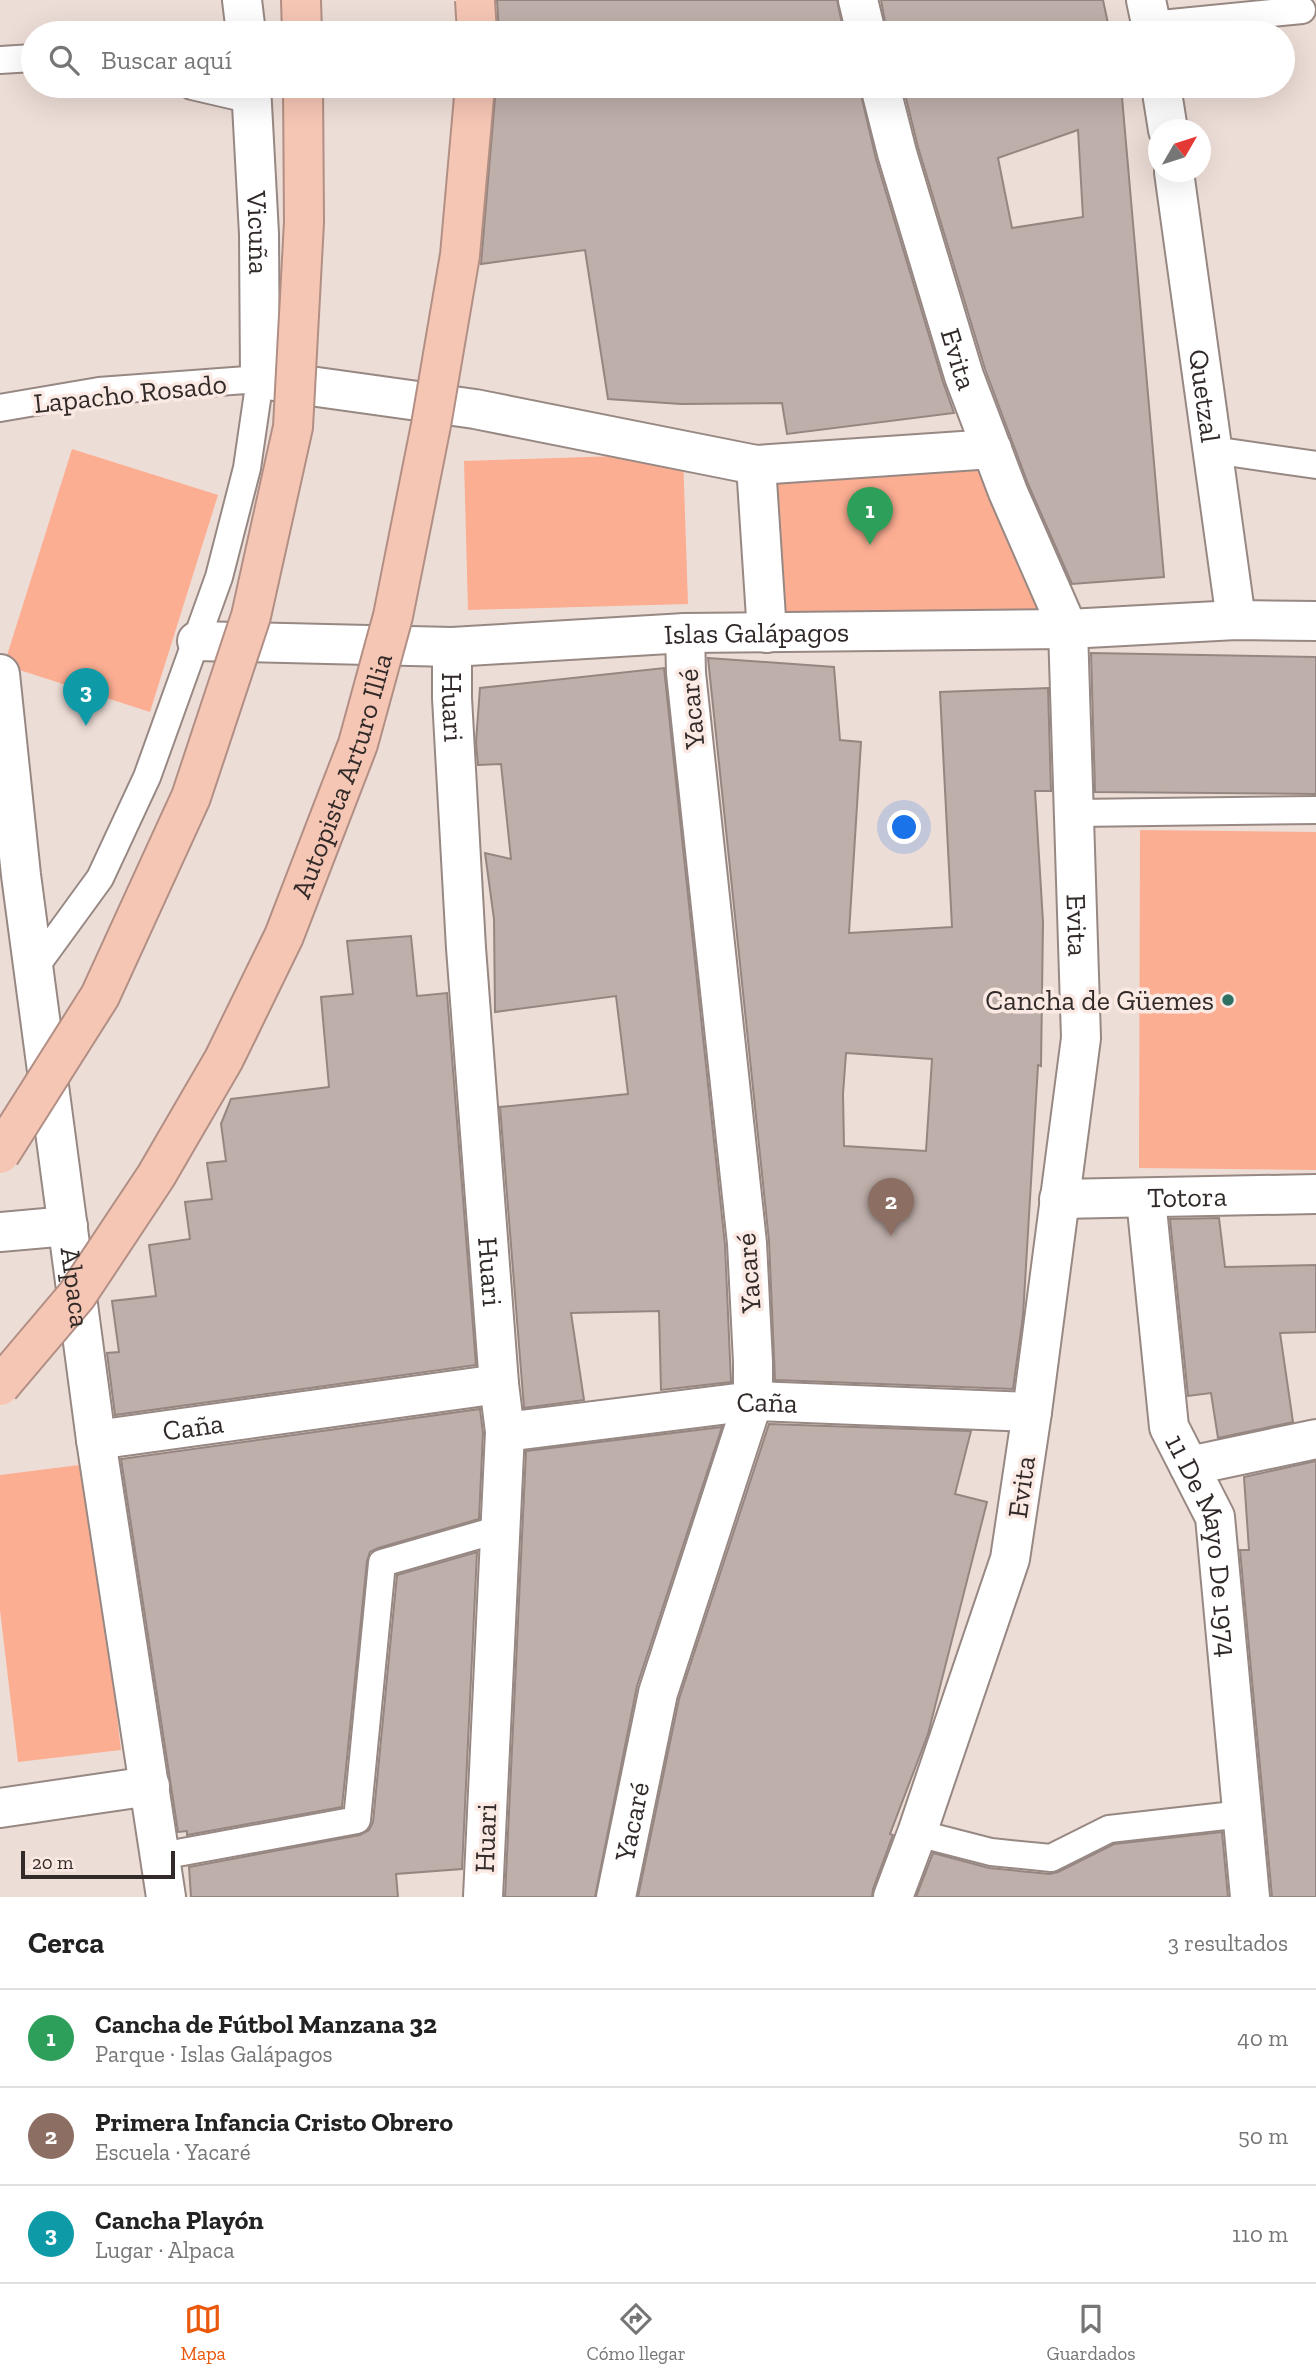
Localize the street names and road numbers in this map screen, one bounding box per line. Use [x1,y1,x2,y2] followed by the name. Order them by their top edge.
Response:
[240,189,275,275] street label: Vicuña
[934,324,984,395] street label: Evita
[1182,347,1227,445] street label: Quetzal
[32,367,228,420] street label: Lapacho Rosado
[663,615,849,651] street label: Islas Galápagos
[284,649,399,903] street label: Autopista Arturo Illia
[672,668,712,751] street label: Yacaré
[435,672,470,743] street label: Huari
[1059,894,1094,957] street label: Evita
[1147,1180,1228,1214] street label: Totora
[729,1232,768,1315] street label: Yacaré
[471,1236,509,1308] street label: Huari
[54,1245,97,1330] street label: Alpaca
[735,1385,799,1420] street label: Caña
[161,1406,226,1448] street label: Caña
[1158,1429,1244,1659] street label: 11 De Mayo De 1974
[1001,1453,1042,1520] street label: Evita
[608,1779,656,1865] street label: Yacaré
[468,1803,503,1873] street label: Huari

